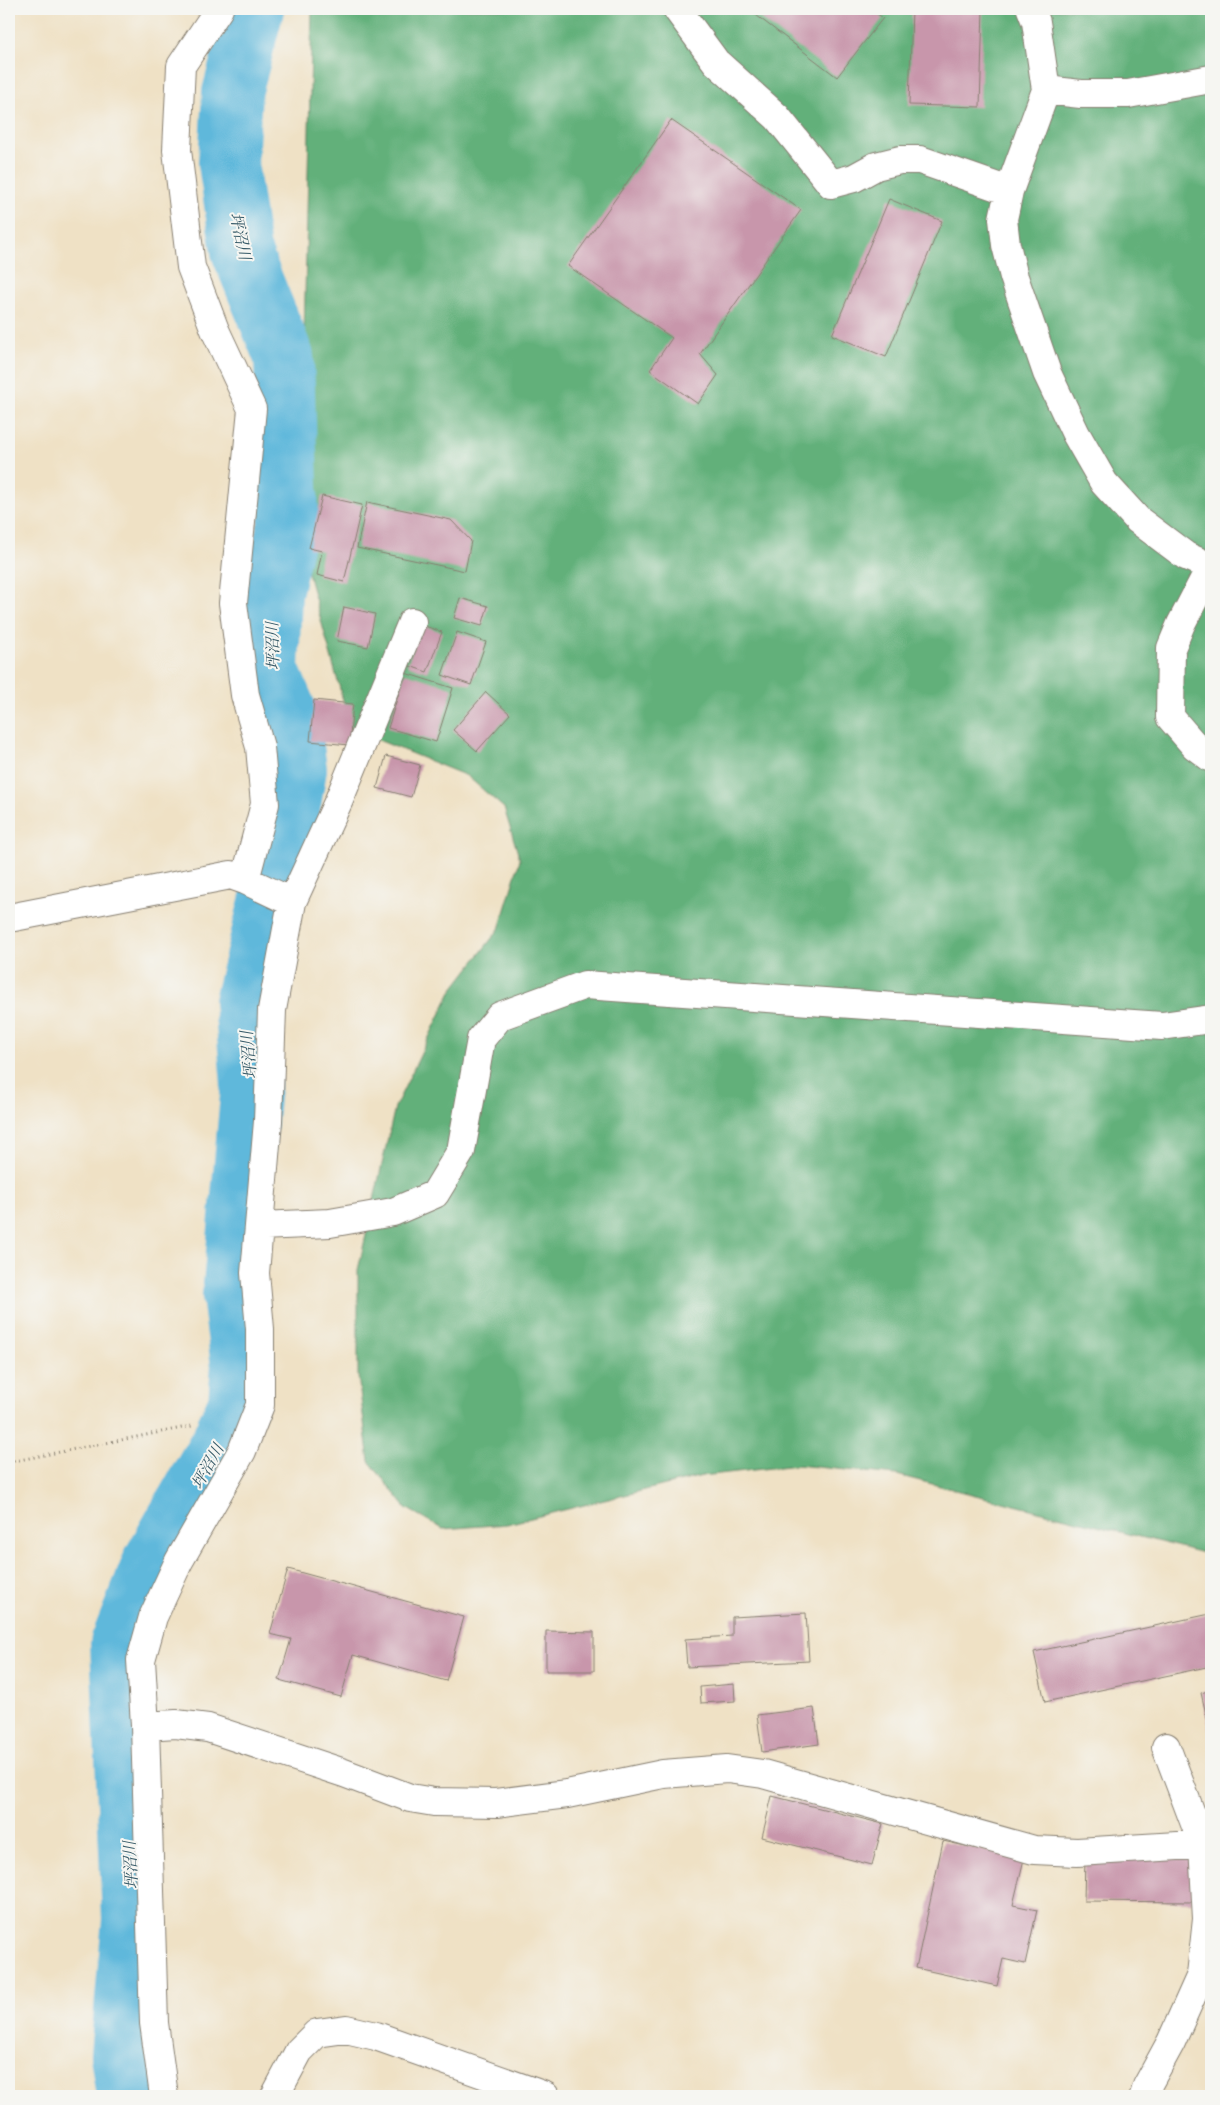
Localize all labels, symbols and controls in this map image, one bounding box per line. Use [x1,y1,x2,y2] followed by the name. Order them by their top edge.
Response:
[226,211,254,264] water label: 坪沼川
[264,620,282,670] water label: 坪沼川
[238,1028,260,1080] water label: 坪沼川
[188,1439,228,1492] water label: 坪沼川
[121,1839,141,1889] water label: 坪沼川

